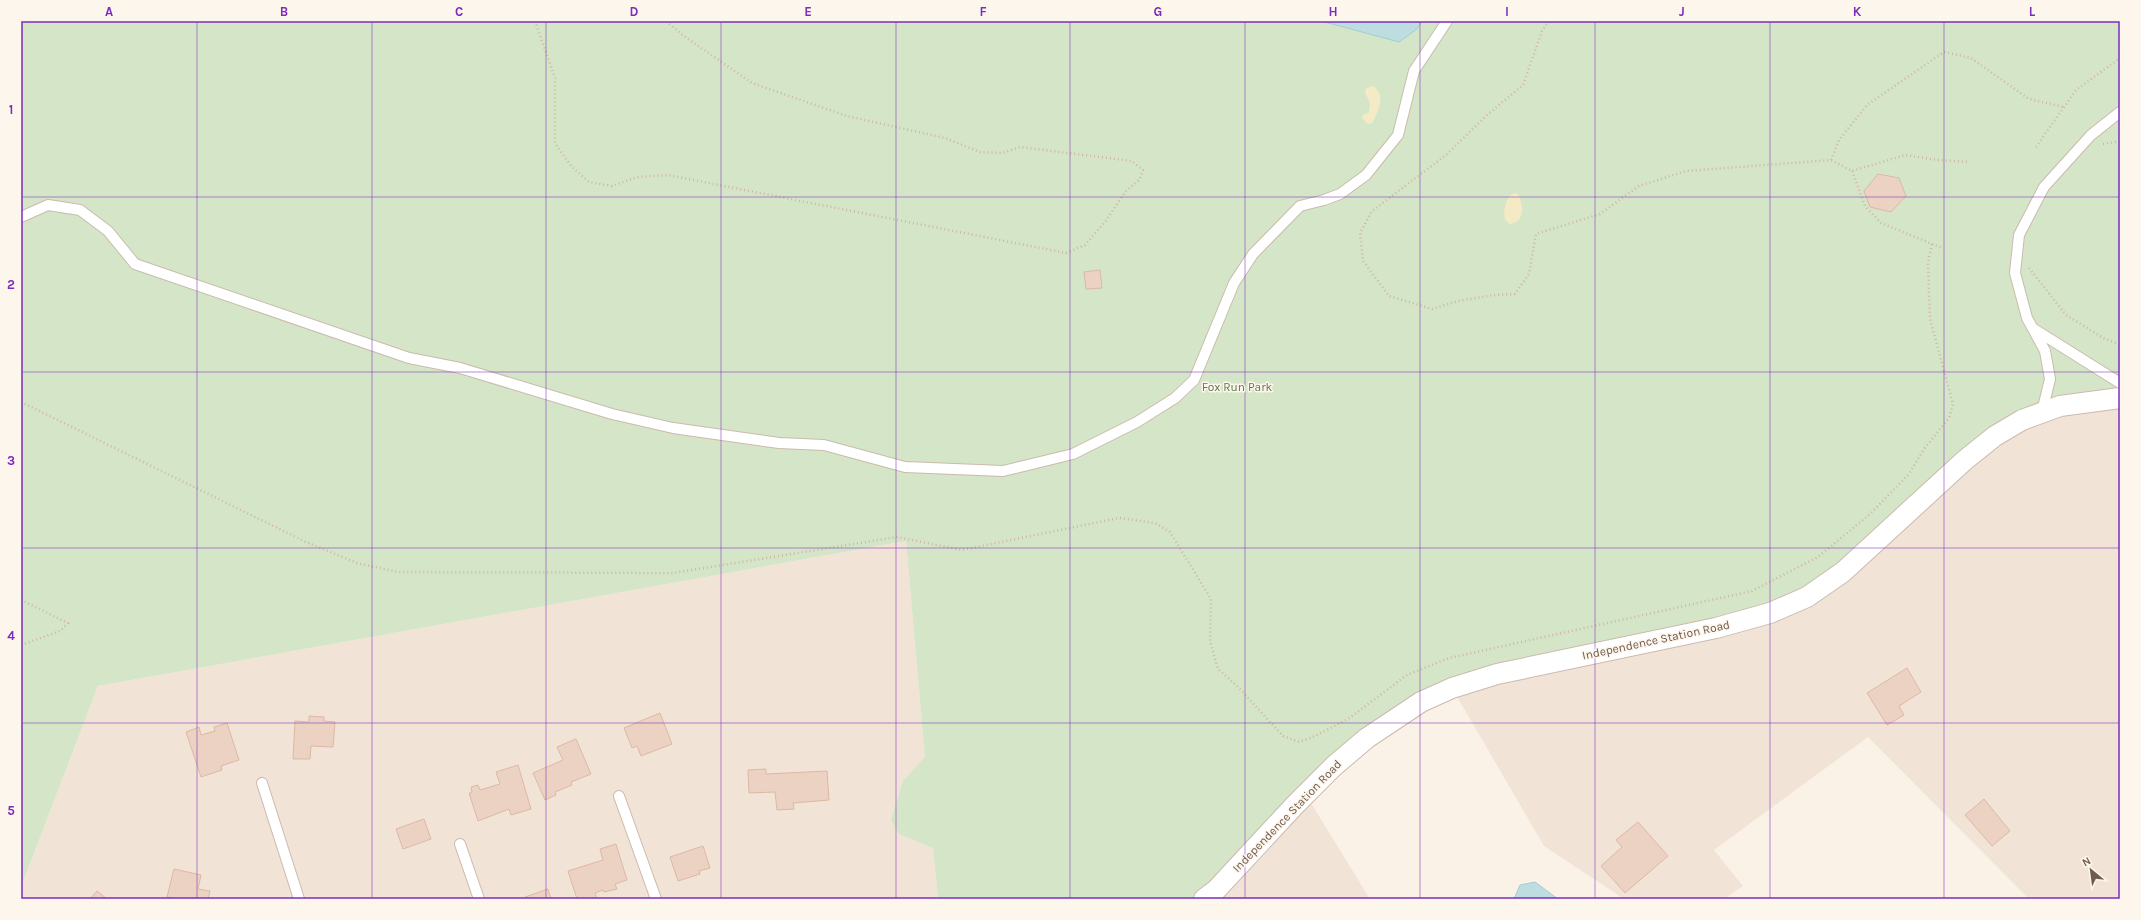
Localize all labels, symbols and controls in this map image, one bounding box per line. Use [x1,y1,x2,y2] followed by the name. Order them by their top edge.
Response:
[105,4,113,19] text: A
[280,4,288,19] text: B
[455,4,463,19] text: C
[630,4,639,19] text: D
[804,4,812,19] text: E
[979,4,987,19] text: F
[1154,4,1162,19] text: G
[1328,4,1338,19] text: H
[1505,4,1509,19] text: I
[1679,4,1685,19] text: J
[1853,4,1862,19] text: K
[2029,4,2036,19] text: L
[9,102,13,117] text: 1
[7,277,15,292] text: 2
[1202,380,1273,394] park label: Fox Run Park
[7,453,15,468] text: 3
[1581,617,1731,663] street label: Independence Station Road
[7,628,15,643] text: 4
[1230,757,1344,875] street label: Independence Station Road
[7,803,15,818] text: 5
[2071,850,2111,890] north arrow
[2080,854,2093,869] text: N

